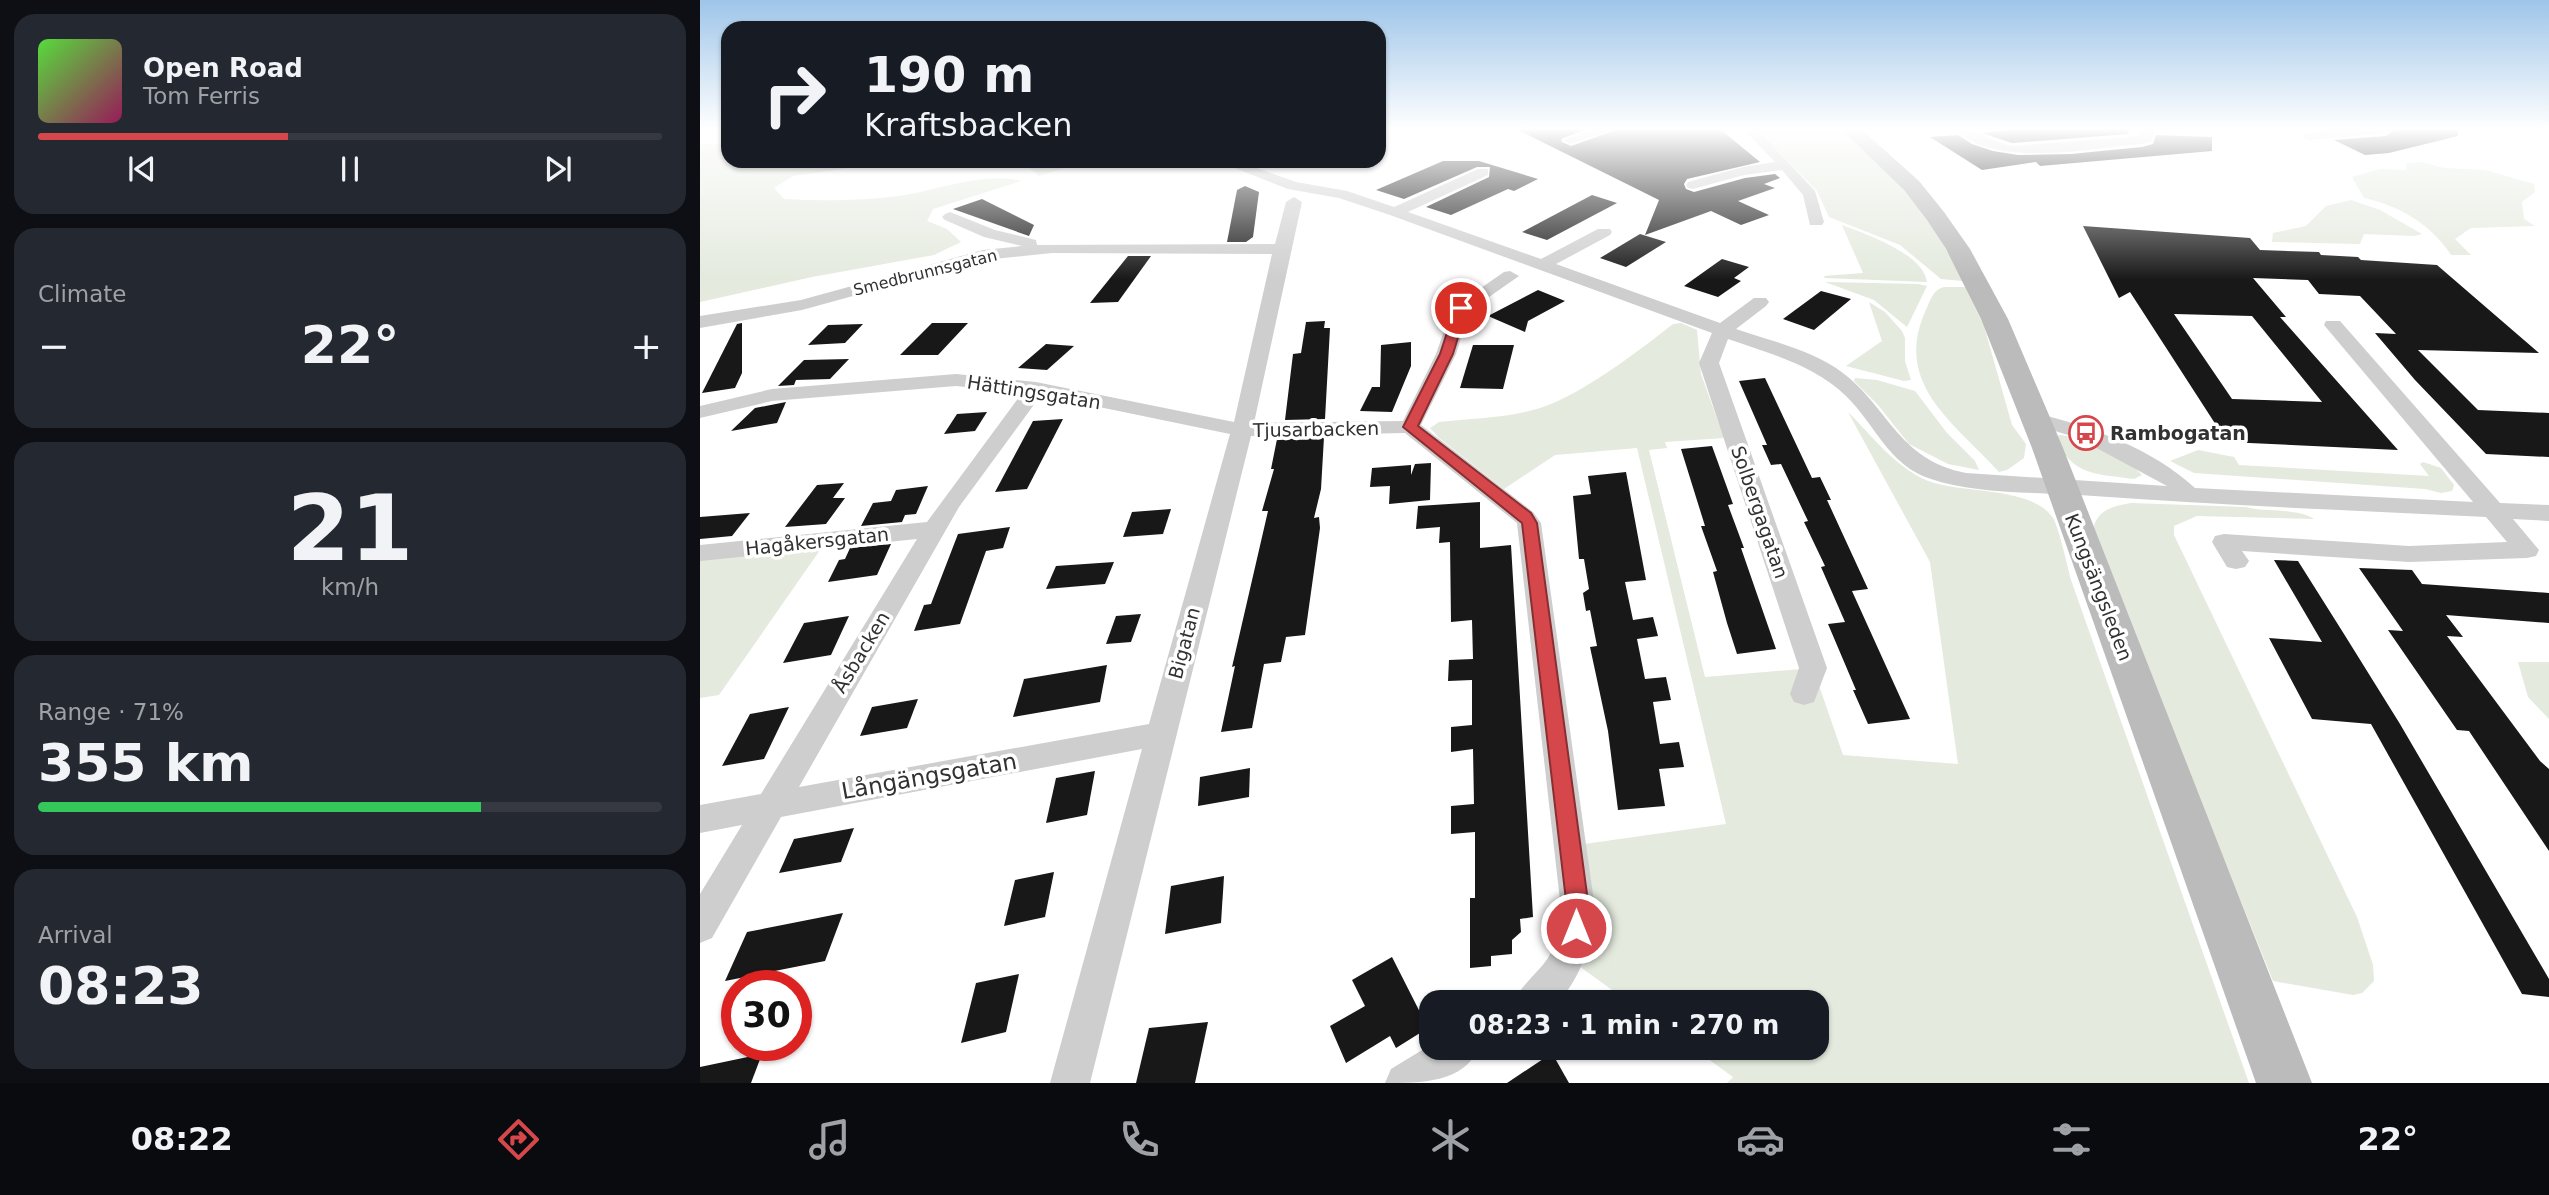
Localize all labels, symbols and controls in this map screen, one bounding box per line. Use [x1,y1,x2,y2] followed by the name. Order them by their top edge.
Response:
[864,47,1034,104] text: 190 m
[749,49,840,140] icon: right
[143,53,303,83] text: Open Road
[143,83,260,109] text: Tom Ferris
[864,106,1073,144] text: Kraftsbacken
[123,150,161,188] icon: previous
[331,150,369,188] icon: pause
[539,150,577,188] icon: next
[851,245,999,300] street label: Smedbrunnsgatan
[1431,278,1491,338] pin
[38,281,127,307] text: Climate
[1442,289,1480,327] icon: arrive
[301,315,399,375] text: 22°
[38,324,70,368] text: −
[630,324,662,368] text: +
[966,371,1102,413] street label: Hättingsgatan
[2067,414,2105,452] bus stop icon: Rambogatan
[1252,417,1379,441] street label: Tjusarbacken
[2110,422,2246,444] place label: Rambogatan
[1727,443,1793,581] street label: Solbergagatan
[287,476,413,581] text: 21
[2061,510,2137,664] street label: Kungsängsleden
[744,523,890,559] street label: Hagåkersgatan
[321,574,379,600] text: km/h
[1164,605,1204,681] street label: Bigatan
[828,607,894,697] street label: Åsbacken
[38,699,184,725] text: Range · 71%
[38,733,253,793] text: 355 km
[839,747,1019,804] street label: Långängsgatan
[1539,891,1613,965] position arrow
[38,922,113,948] text: Arrival
[38,956,204,1016] text: 08:23
[721,970,812,1061] speed limit sign: 30
[1469,1010,1779,1040] text: 08:23 · 1 min · 270 m
[494,1115,543,1164] icon: directions
[805,1115,854,1164] icon: music
[1115,1115,1164,1164] icon: phone
[1426,1115,1475,1164] icon: climate
[1736,1115,1785,1164] icon: car
[2047,1115,2096,1164] icon: filters
[131,1120,233,1158] text: 08:22
[2358,1120,2418,1158] text: 22°

